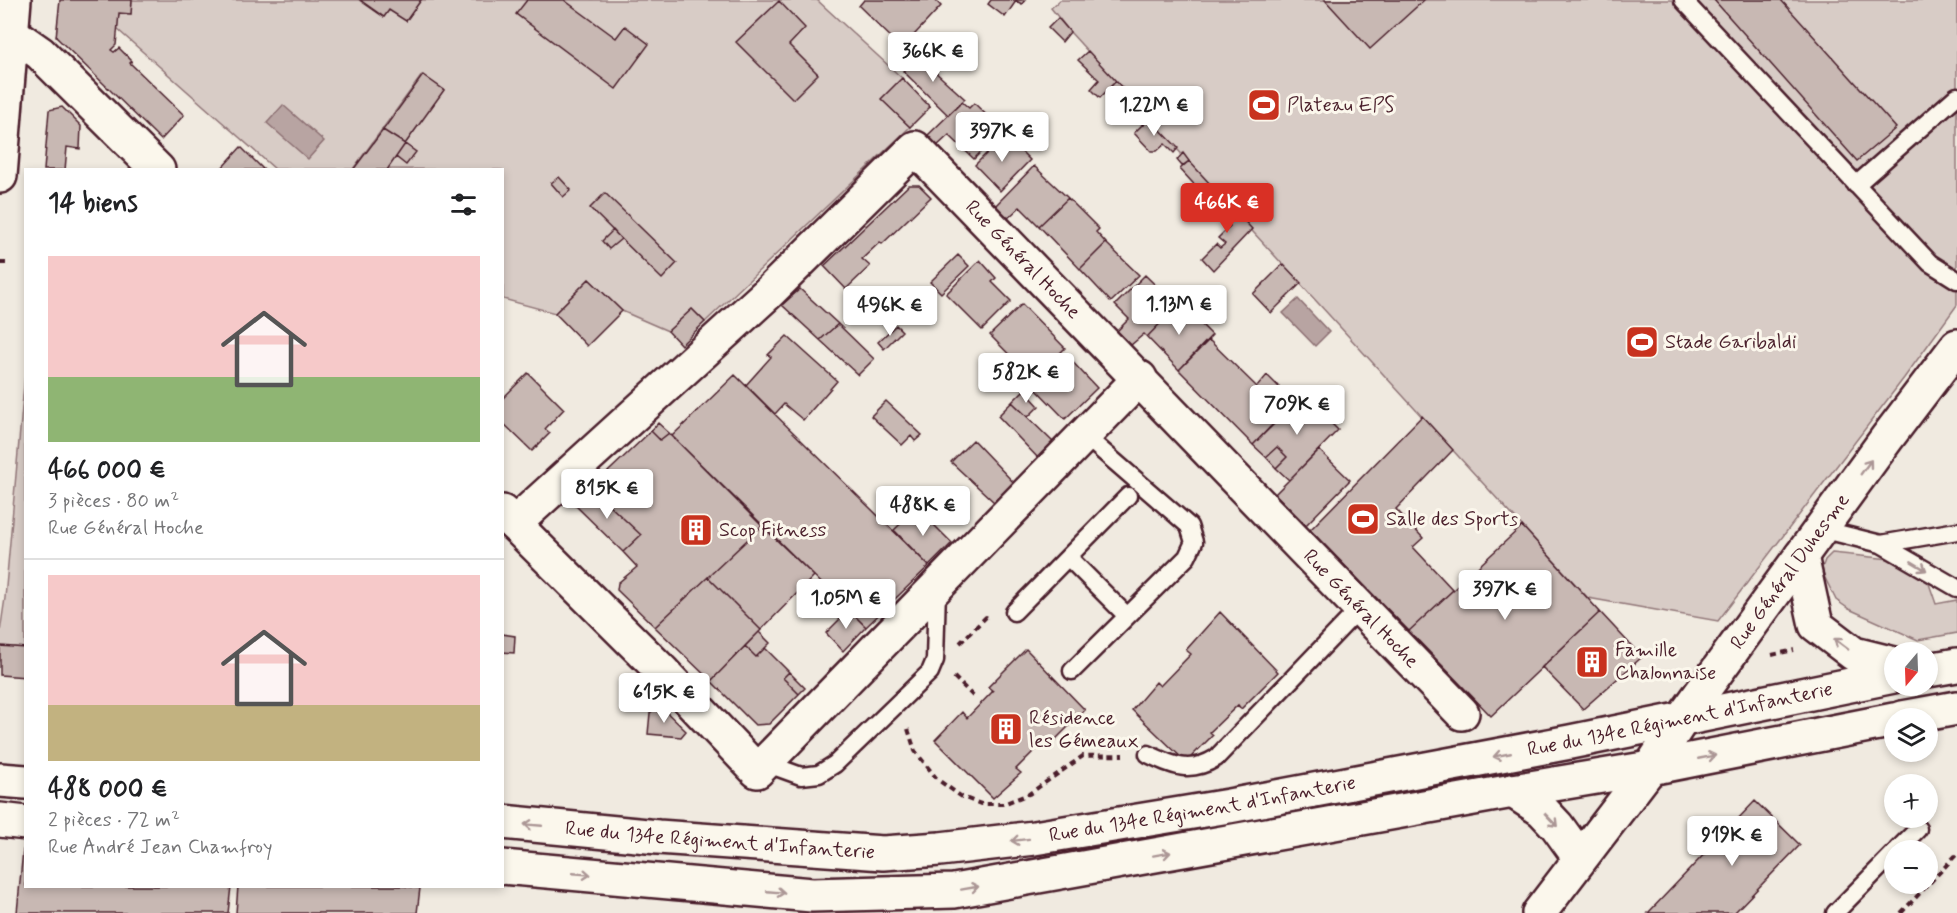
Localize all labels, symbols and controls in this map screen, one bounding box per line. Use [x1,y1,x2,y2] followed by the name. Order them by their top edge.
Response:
[884,32,982,83] pin: 366K €
[902,38,964,65] text: 366K €
[1099,86,1209,137] pin: 1.22M €
[1246,87,1282,123] sports icon: Plateau EPS
[1119,92,1189,119] text: 1.22M €
[1287,92,1395,119] place label: Plateau EPS
[953,112,1051,163] pin: 397K €
[970,118,1034,145] text: 397K €
[1178,183,1276,234] pin: 466K €
[48,187,138,221] text: 14 biens
[447,188,480,221] icon: filters
[1195,189,1259,216] text: 466K €
[959,194,1087,325] street label: Rue Général Hoche
[1124,285,1234,336] pin: 1.13M €
[841,286,939,337] pin: 496K €
[1146,291,1212,318] text: 1.13M €
[857,292,923,319] text: 496K €
[210,295,318,403] icon: home
[1624,324,1660,360] sports icon: Stade Garibaldi
[1665,329,1796,356] place label: Stade Garibaldi
[977,353,1075,404] pin: 582K €
[992,359,1060,386] text: 582K €
[1248,385,1346,436] pin: 709K €
[1264,391,1330,418] text: 709K €
[48,454,166,488] text: 466 000 €
[1859,460,1872,476] one-way arrow
[558,469,656,520] pin: 815K €
[575,475,639,502] text: 815K €
[874,486,972,537] pin: 488K €
[48,488,179,515] text: 3 pièces · 80 m²
[1724,488,1856,655] street label: Rue Général Duhesme
[890,492,956,519] text: 488K €
[1345,501,1381,537] sports icon: Salle des Sports
[1386,506,1518,533] place label: Salle des Sports
[678,512,714,548] building icon: Scop Fitness
[48,515,204,542] text: Rue Général Hoche
[719,517,827,544] place label: Scop Fitness
[1297,543,1425,674] street label: Rue Général Hoche
[1910,560,1927,572] one-way arrow
[1456,570,1554,621] pin: 397K €
[1473,576,1537,603] text: 397K €
[791,579,901,630] pin: 1.05M €
[810,585,882,612] text: 1.05M €
[210,614,318,722] icon: home
[1615,637,1716,687] place label: Famille Chalonnaise
[1833,637,1849,650] one-way arrow
[1884,642,1938,696] north arrow
[1884,642,1938,894] map controls
[1574,644,1610,680] building icon: Famille Chalonnaise
[615,673,713,724] pin: 615K €
[1525,675,1835,763] street label: Rue du 134e Régiment d'Infanterie
[633,679,695,706] text: 615K €
[1029,705,1139,755] place label: Résidence les Gémeaux
[1884,708,1938,762] button: layers
[988,711,1024,747] building icon: Résidence les Gémeaux
[1492,750,1512,761] one-way arrow
[1697,751,1716,762] one-way arrow
[1047,769,1358,849] street label: Rue du 134e Régiment d'Infanterie
[48,773,168,807] text: 488 000 €
[1884,774,1938,828] button: +
[48,807,180,834] text: 2 pièces · 72 m²
[1544,812,1559,827] one-way arrow
[564,815,876,866] street label: Rue du 134e Régiment d'Infanterie
[1683,816,1781,867] pin: 919K €
[524,819,544,830] one-way arrow
[1701,822,1763,849] text: 919K €
[48,834,272,861] text: Rue André Jean Chamfroy
[1011,835,1031,846] one-way arrow
[1884,840,1938,894] button: −
[1152,848,1172,859] one-way arrow
[571,869,591,880] one-way arrow
[960,882,980,893] one-way arrow
[765,887,785,898] one-way arrow

